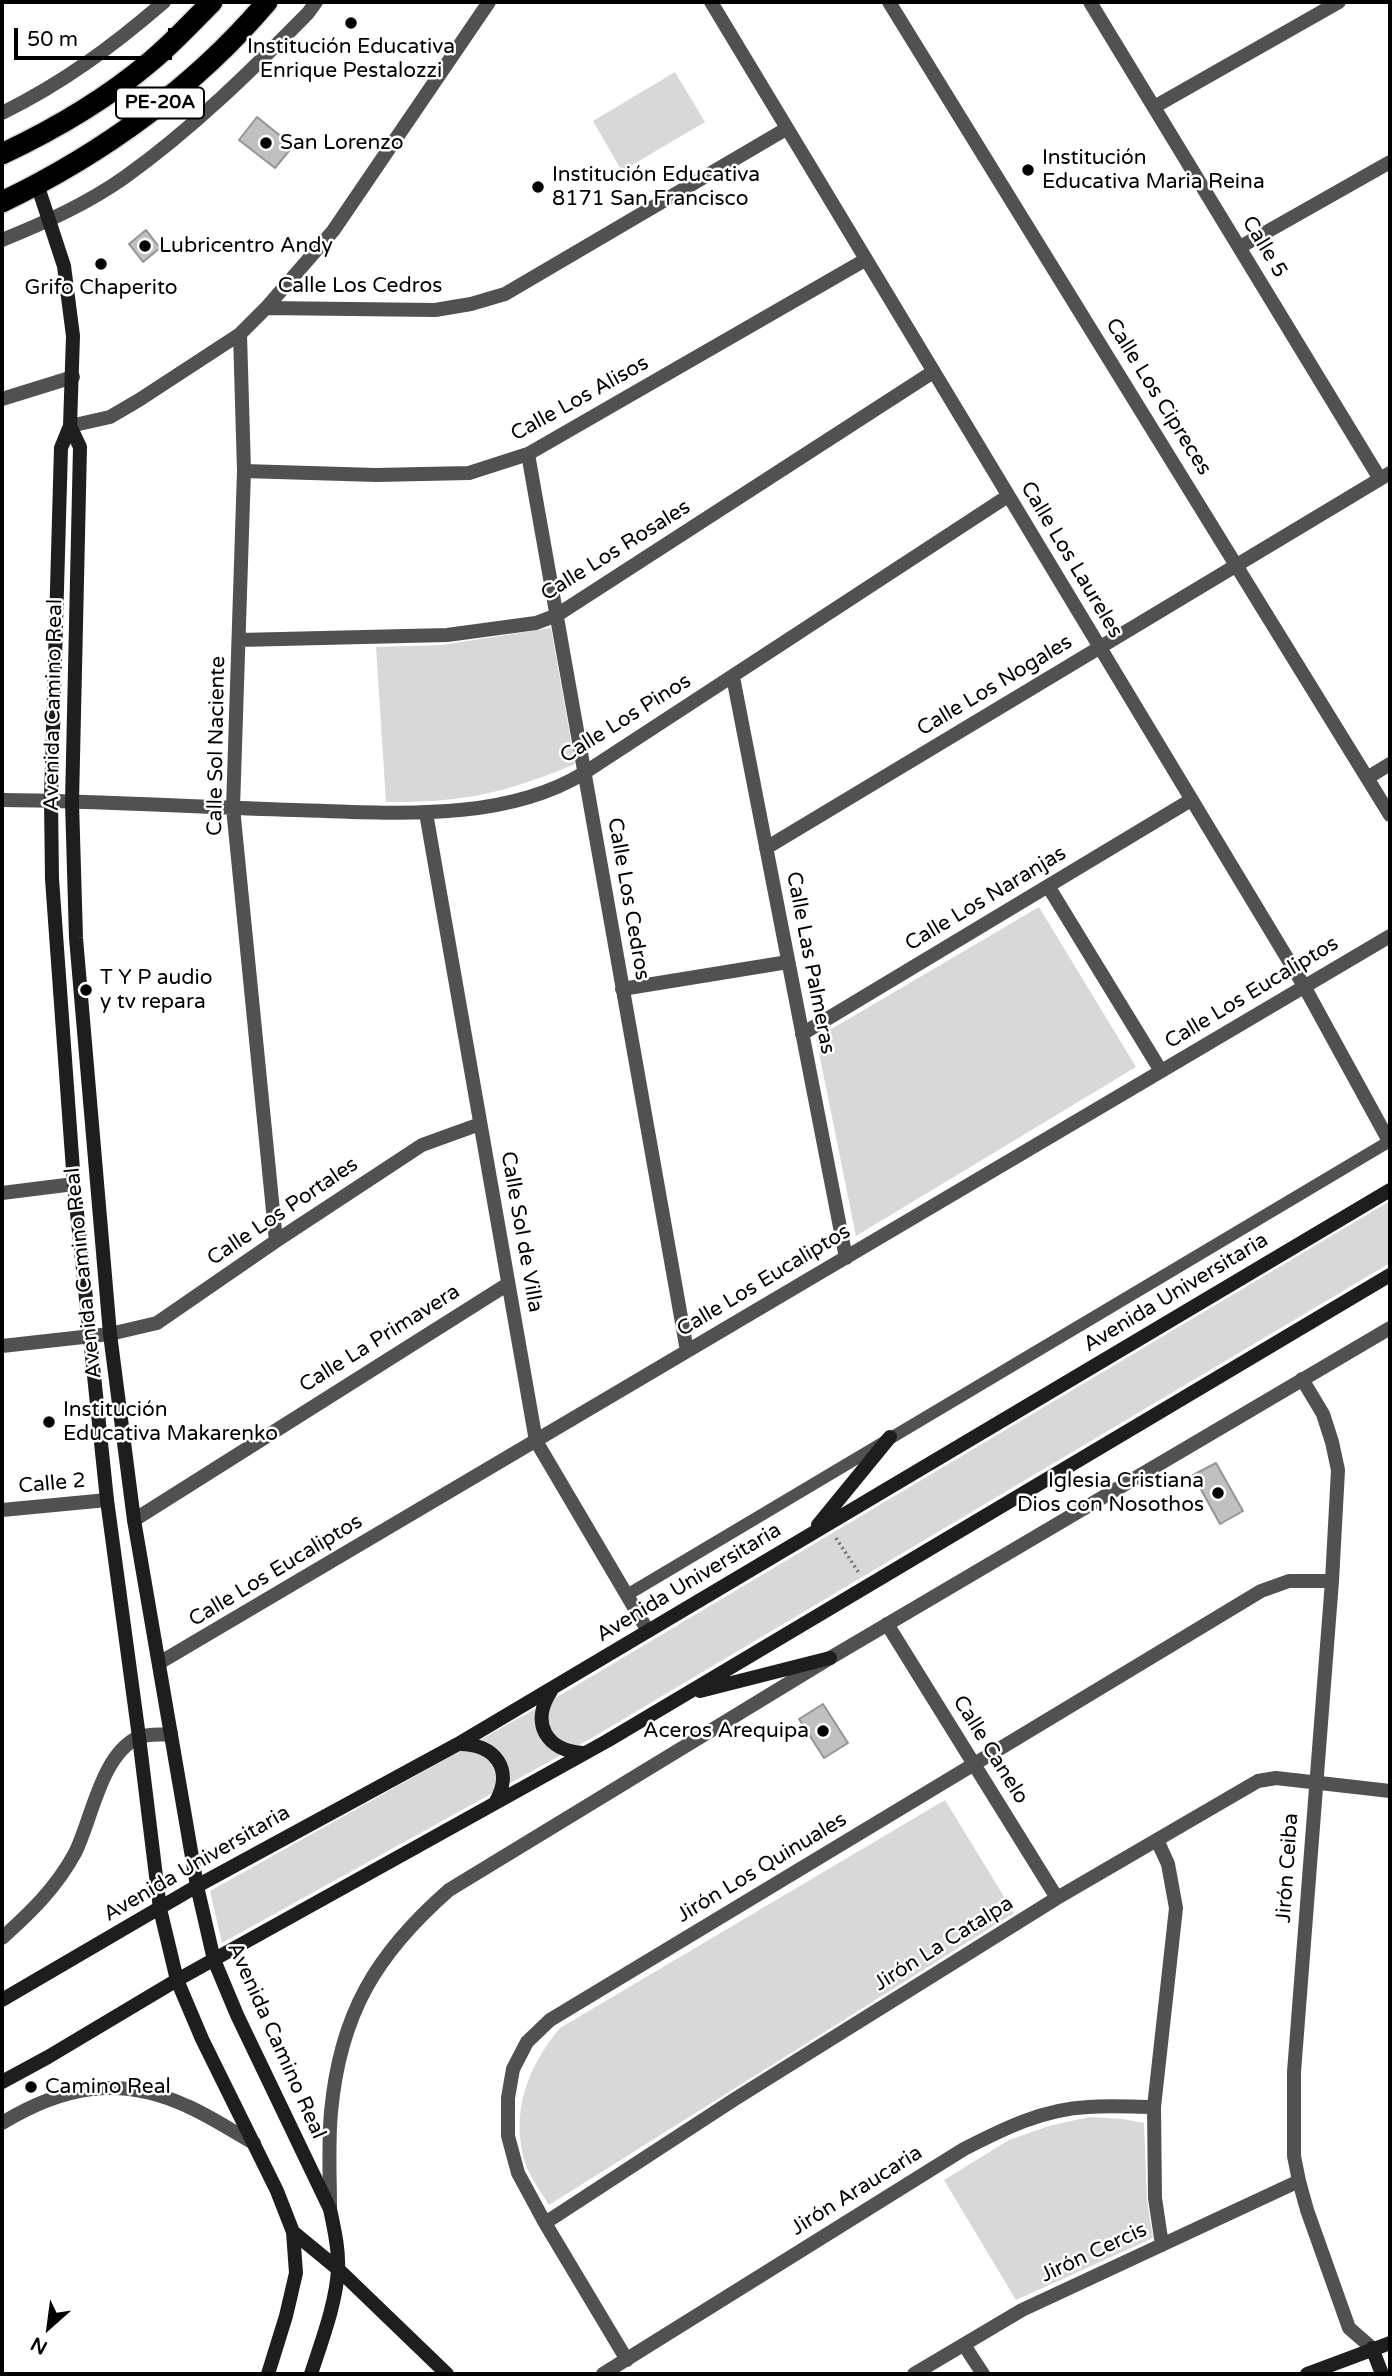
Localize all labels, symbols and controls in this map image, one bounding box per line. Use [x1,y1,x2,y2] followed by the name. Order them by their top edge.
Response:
[18,14,175,58] scale bar
[343,15,359,31] marker: Institución Educativa Enrique Pestalozzi
[27,27,78,52] text: 50 m
[247,34,455,84] place label: Institución Educativa Enrique Pestalozzi
[116,88,204,118] road number: PE-20A
[280,130,403,156] place label: San Lorenzo
[258,135,274,151] marker: San Lorenzo
[1042,145,1265,195] place label: Institución Educativa Maria Reina
[552,162,760,212] place label: Institución Educativa 8171 San Francisco
[1020,162,1036,178] marker: Institución Educativa Maria Reina
[530,179,546,195] marker: Institución Educativa 8171 San Francisco
[1236,212,1292,282] street label: Calle 5
[159,233,333,259] place label: Lubricentro Andy
[137,238,153,254] marker: Lubricentro Andy
[93,256,109,272] marker: Grifo Chaperito
[278,273,442,299] street label: Calle Los Cedros
[24,275,178,301] place label: Grifo Chaperito
[1100,314,1216,480] street label: Calle Los Cipreces
[507,351,653,447] street label: Calle Los Alisos
[1014,477,1128,643] street label: Calle Los Laureles
[537,495,695,607] street label: Calle Los Rosales
[40,599,68,811] street label: Avenida Camino Real
[913,630,1077,742] street label: Calle Los Nogales
[203,656,231,836] street label: Calle Sol Naciente
[556,669,696,769] street label: Calle Los Pinos
[601,816,655,982] street label: Calle Los Cedros
[901,841,1071,957] street label: Calle Los Naranjas
[780,870,840,1056] street label: Calle Las Palmeras
[1161,931,1343,1055] street label: Calle Los Eucaliptos
[100,965,212,1015] place label: T Y P audio y tv repara
[78,982,94,998] marker: T Y P audio y tv repara
[494,1150,548,1314] street label: Calle Sol de Villa
[203,1152,363,1272] street label: Calle Los Portales
[60,1166,108,1380] street label: Avenida Camino Real
[673,1219,855,1343] street label: Calle Los Eucaliptos
[1079,1228,1273,1358] street label: Avenida Universitaria
[295,1279,465,1399] street label: Calle La Primavera
[63,1397,278,1447] place label: Institución Educativa Makarenko
[41,1414,57,1430] marker: Institución Educativa Makarenko
[1017,1468,1204,1518] place label: Iglesia Cristiana Dios con Nosothos
[17,1469,87,1499] street label: Calle 2
[1210,1485,1226,1501] marker: Iglesia Cristiana Dios con Nosothos
[185,1509,367,1633] street label: Calle Los Eucaliptos
[592,1518,786,1648] street label: Avenida Universitaria
[947,1691,1033,1809] street label: Calle Canelo
[643,1718,809,1744] place label: Aceros Arequipa
[815,1723,831,1739] marker: Aceros Arequipa
[99,1800,295,1928] street label: Avenida Universitaria
[673,1807,851,1929] street label: Jirón Los Quinuales
[1272,1812,1304,1924] street label: Jirón Ceiba
[870,1891,1018,1997] street label: Jirón La Catalpa
[221,1939,331,2143] street label: Avenida Camino Real
[45,2074,171,2100] place label: Camino Real
[23,2079,39,2095] marker: Camino Real
[787,2141,927,2241] street label: Jirón Araucaria
[1037,2217,1151,2289] street label: Jirón Cercis
[14,2292,84,2362] north arrow
[27,2332,51,2359] text: N

